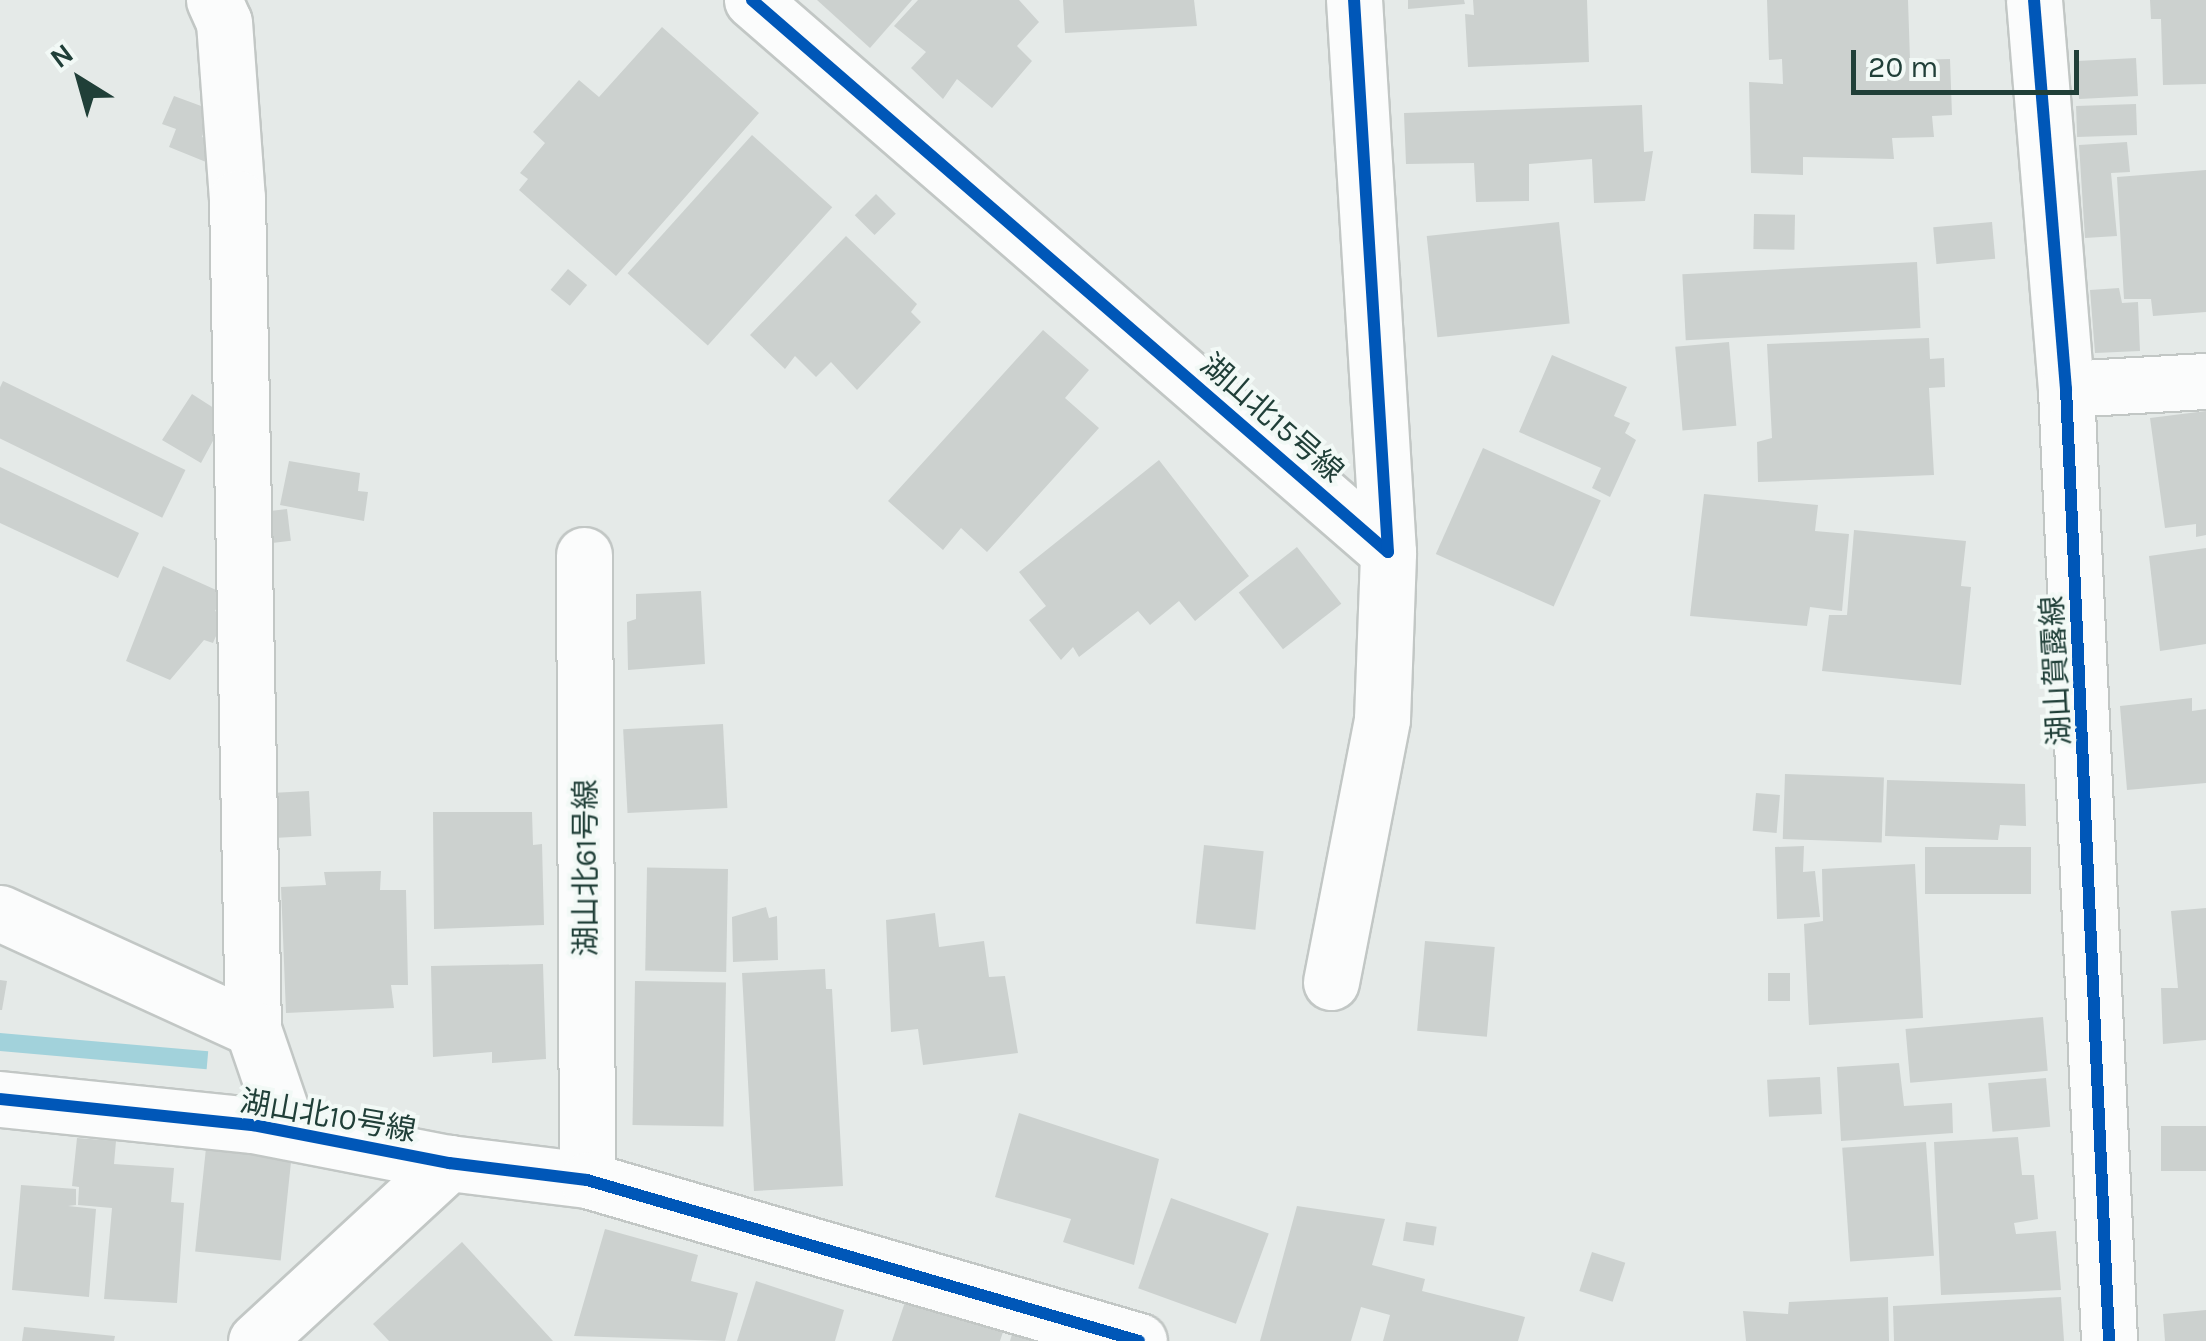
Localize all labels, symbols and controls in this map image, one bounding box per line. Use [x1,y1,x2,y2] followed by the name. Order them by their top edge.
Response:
[30,30,130,130] north arrow
[1856,30,2084,92] scale bar
[44,36,80,75] text: N
[1868,49,1938,85] text: 20 m
[1193,346,1351,490] street label: 湖山北15号線
[2034,595,2078,747] street label: 湖山賀露線
[568,779,604,957] street label: 湖山北61号線
[237,1083,419,1149] street label: 湖山北10号線

